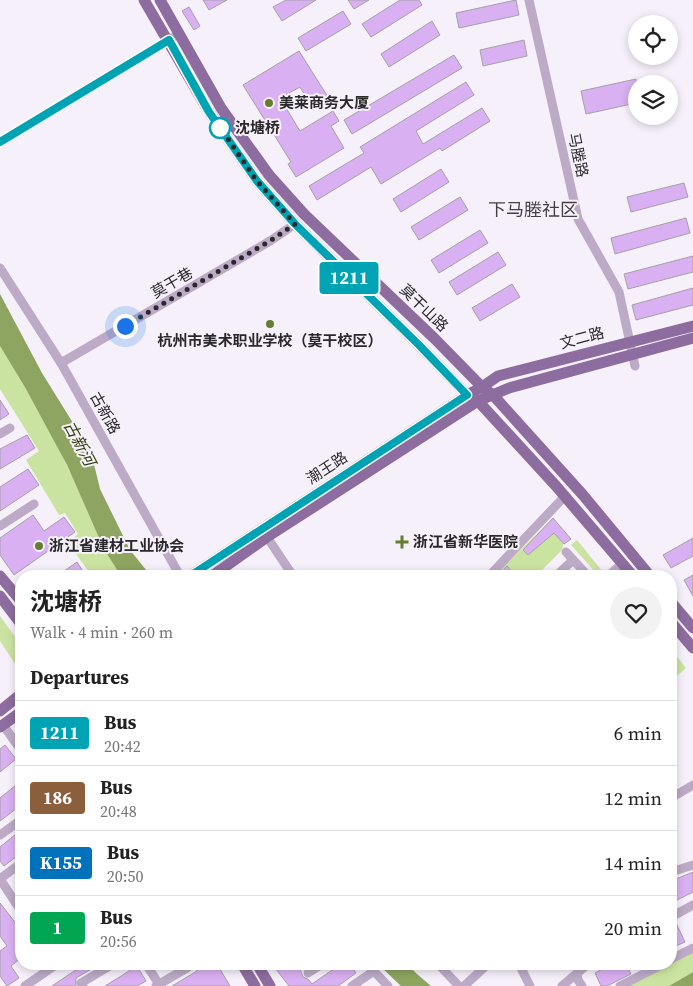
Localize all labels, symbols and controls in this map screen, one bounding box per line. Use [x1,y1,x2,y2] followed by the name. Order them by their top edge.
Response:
[628,15,678,125] map controls
[628,15,678,65] button: locate
[628,75,678,125] button: layers
[279,92,369,113] place label: 美莱商务大厦
[263,97,275,109] marker: 美莱商务大厦
[209,117,231,139] marker: 沈塘桥
[235,117,280,138] place label: 沈塘桥
[564,131,593,179] street label: 马塍路
[488,197,578,222] district label: 下马塍社区
[147,262,196,303] street label: 莫干巷
[314,262,384,294] line badge: 1211
[329,265,369,290] text: 1211
[395,279,453,336] street label: 莫干山路
[113,314,138,339] your location
[264,318,276,330] marker: 杭州市美术职业学校（莫干校区）
[557,322,606,353] street label: 文二路
[157,330,383,351] place label: 杭州市美术职业学校（莫干校区）
[85,388,126,438] street label: 古新路
[59,417,102,472] water label: 古新河
[302,447,351,489] street label: 潮王路
[413,531,518,552] place label: 浙江省新华医院
[49,535,184,556] place label: 浙江省建材工业协会
[395,535,409,549] marker: 浙江省新华医院
[33,540,45,552] marker: 浙江省建材工业协会
[30,585,102,618] text: 沈塘桥
[610,587,662,639] button: heart
[30,621,173,643] text: Walk · 4 min · 260 m
[30,664,129,690] text: Departures
[104,709,136,735] text: Bus
[40,720,79,745] text: 1211
[614,720,662,746] text: 6 min
[104,735,141,757] text: 20:42
[100,774,132,800] text: Bus
[43,785,72,810] text: 186
[604,785,662,811] text: 12 min
[100,800,137,822] text: 20:48
[107,839,139,865] text: Bus
[40,850,82,875] text: K155
[604,850,662,876] text: 14 min
[107,865,144,887] text: 20:50
[100,904,132,930] text: Bus
[53,915,62,940] text: 1
[604,915,662,941] text: 20 min
[100,930,137,952] text: 20:56

